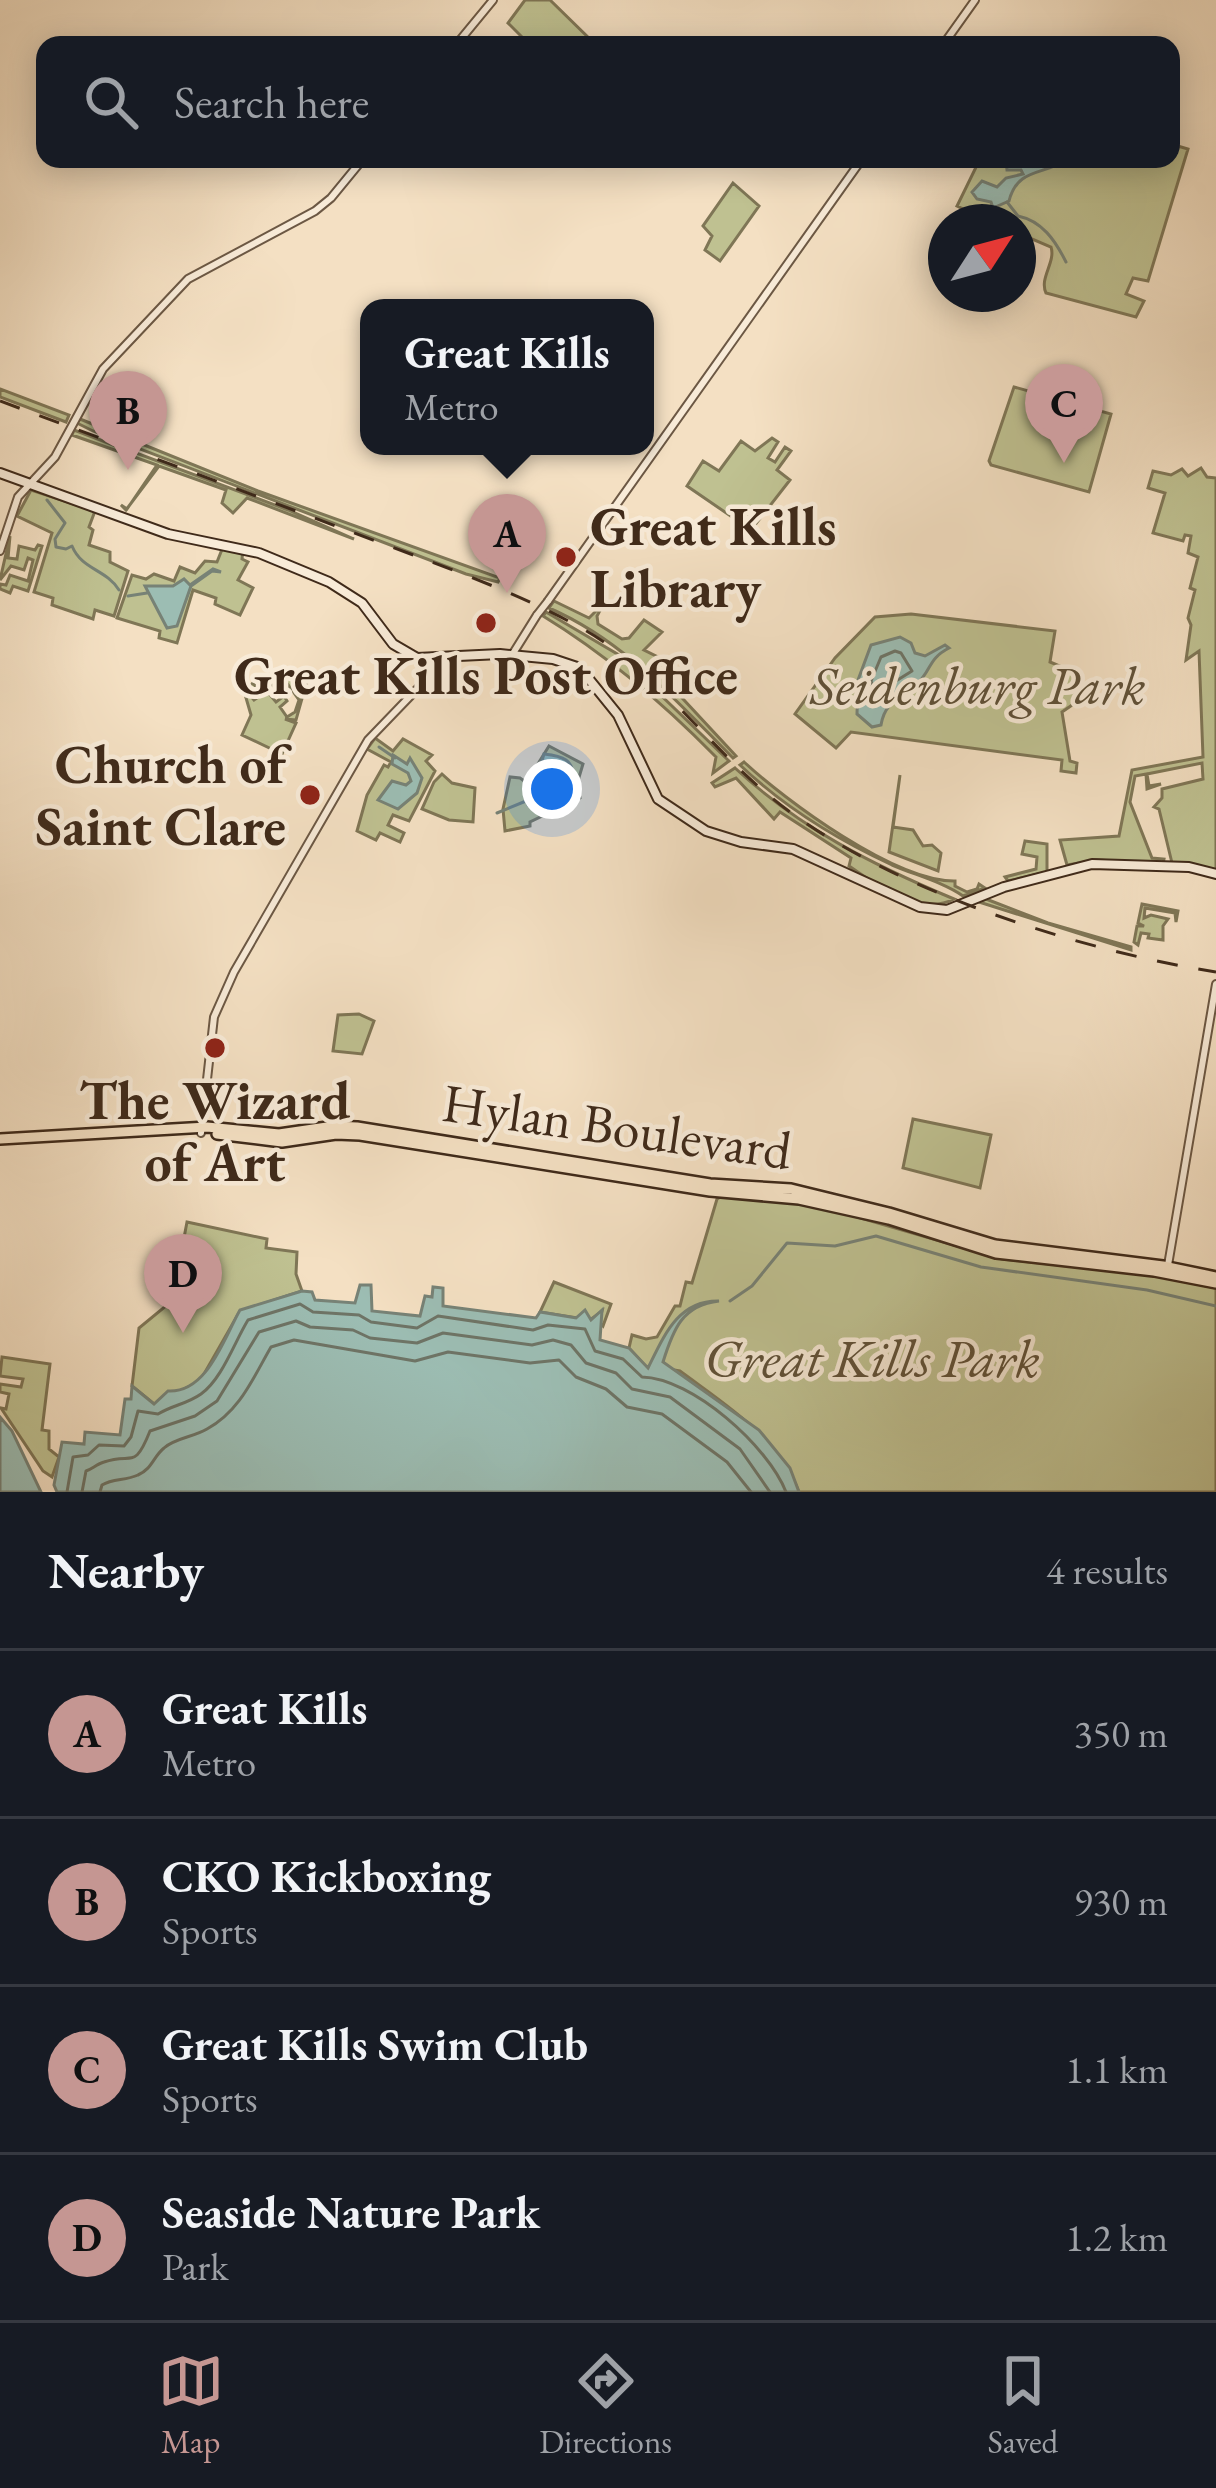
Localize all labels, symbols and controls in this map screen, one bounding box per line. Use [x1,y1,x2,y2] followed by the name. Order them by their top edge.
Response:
[36,36,1180,168] search box
[78,69,144,135] icon: search
[174,73,369,131] text: Search here
[928,204,1036,312] north arrow
[360,299,654,455] popup
[404,323,610,381] text: Great Kills
[1025,364,1103,463] pin: C
[89,371,167,470] pin: B
[404,381,498,432] text: Metro
[590,491,836,623] place label: Great Kills Library
[468,494,546,593] pin: A
[553,544,579,570] marker: Great Kills Library
[473,610,499,636] marker: Great Kills Post Office
[234,640,738,710] place label: Great Kills Post Office
[809,650,1146,720] park label: Seidenburg Park
[35,729,293,861] place label: Church of Saint Clare
[522,759,582,819] your location
[297,782,323,808] marker: Church of Saint Clare
[202,1035,228,1061] marker: The Wizard of Art
[79,1065,351,1197] place label: The Wizard of Art
[438,1067,797,1185] street label: Hylan Boulevard
[144,1234,222,1333] pin: D
[704,1323,1040,1393] park label: Great Kills Park
[48,1537,204,1603] text: Nearby
[1046,1545,1168,1596] text: 4 results
[162,1679,367,1737] text: Great Kills
[73,1708,101,1759] text: A
[1074,1708,1168,1759] text: 350 m
[162,1737,256,1788] text: Metro
[162,1847,491,1905] text: CKO Kickboxing
[75,1876,99,1927] text: B
[1074,1876,1168,1927] text: 930 m
[162,1905,258,1956] text: Sports
[162,2015,588,2073] text: Great Kills Swim Club
[73,2044,101,2095] text: C
[1065,2044,1168,2095] text: 1.1 km
[162,2073,258,2124] text: Sports
[162,2183,540,2241] text: Seaside Nature Park
[72,2212,102,2263] text: D
[1065,2212,1168,2263] text: 1.2 km
[162,2241,228,2292] text: Park
[158,2348,224,2463] tab: Map
[539,2348,672,2463] tab: Directions
[988,2348,1058,2463] tab: Saved

